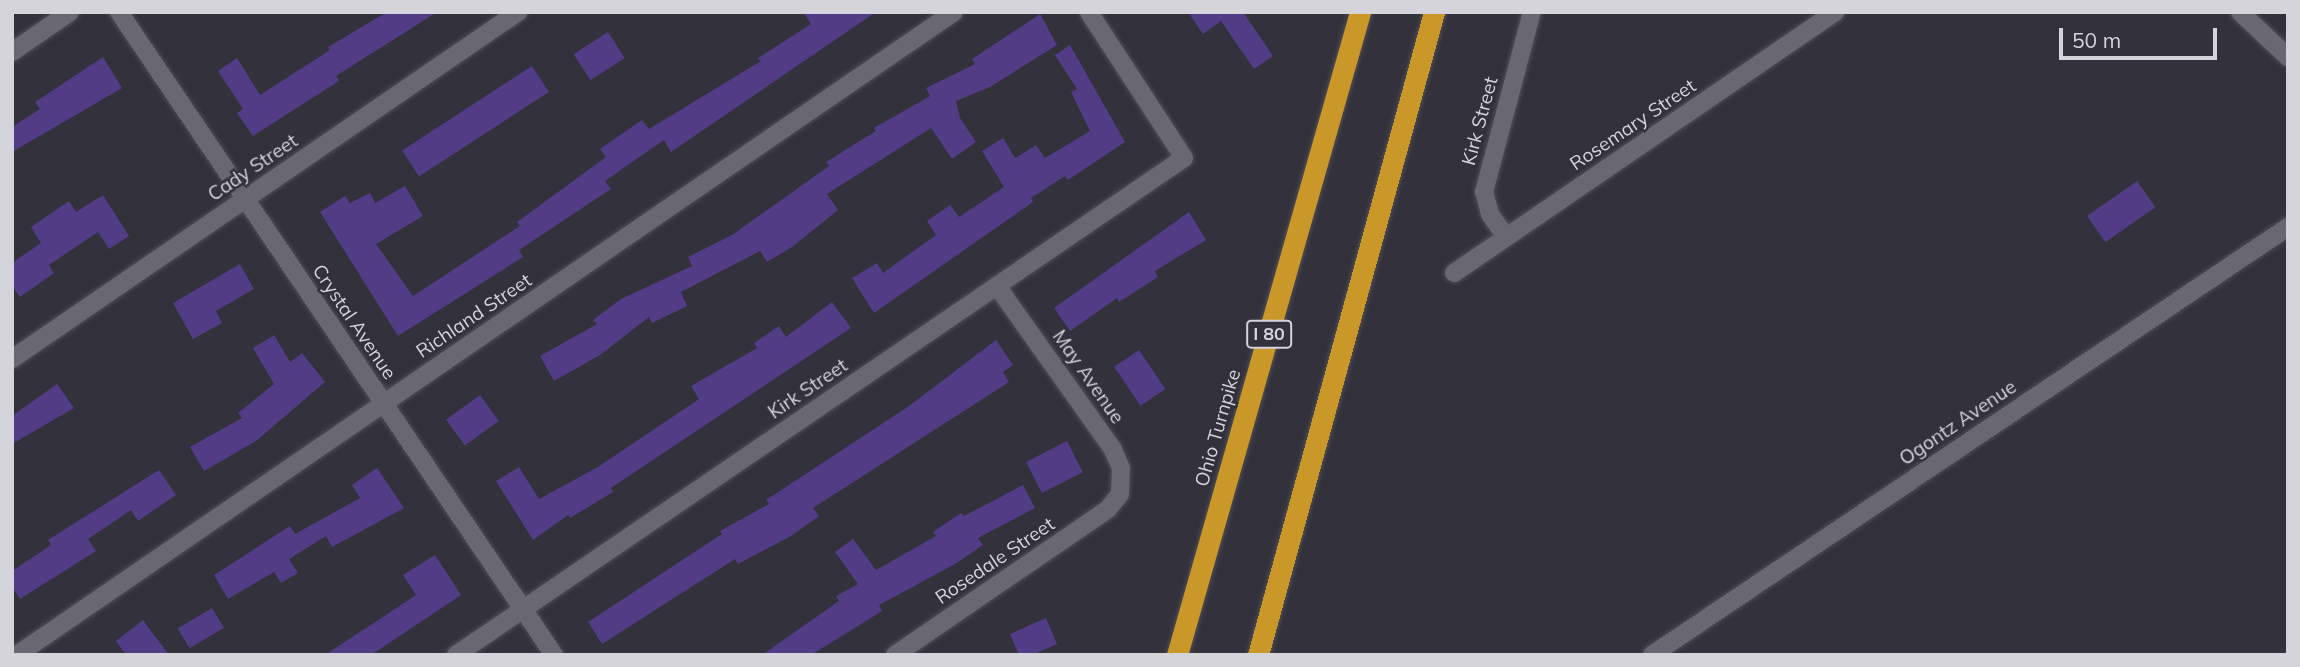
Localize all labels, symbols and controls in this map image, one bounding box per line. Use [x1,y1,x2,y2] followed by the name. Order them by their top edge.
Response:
[2062,14,2220,58] scale bar
[2072,27,2121,53] text: 50 m
[1457,74,1503,168] street label: Kirk Street
[1566,75,1700,175] street label: Rosemary Street
[204,130,302,206] street label: Cady Street
[307,260,401,384] street label: Crystal Avenue
[412,269,536,363] street label: Richland Street
[1244,320,1294,348] road number: I 80
[1047,326,1129,428] street label: May Avenue
[764,354,852,424] street label: Kirk Street
[1190,367,1246,489] street label: Ohio Turnpike
[1895,376,2021,470] street label: Ogontz Avenue
[931,513,1059,609] street label: Rosedale Street

